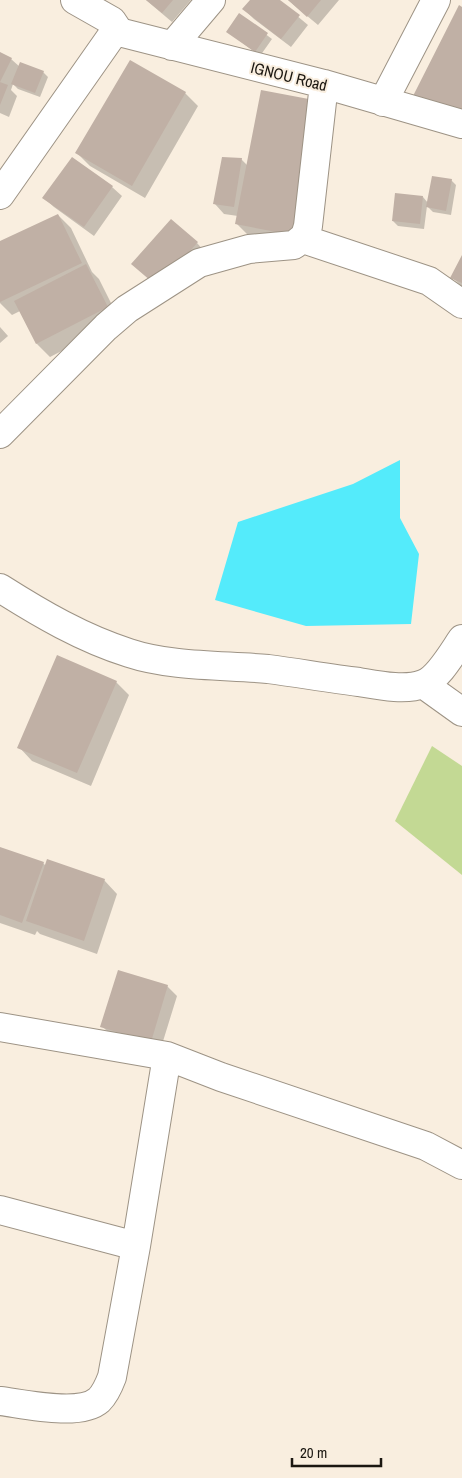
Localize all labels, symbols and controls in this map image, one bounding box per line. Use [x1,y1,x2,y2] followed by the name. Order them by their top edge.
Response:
[248,56,330,96] street label: IGNOU Road
[292,1436,381,1468] scale bar
[300,1442,327,1463] text: 20 m

